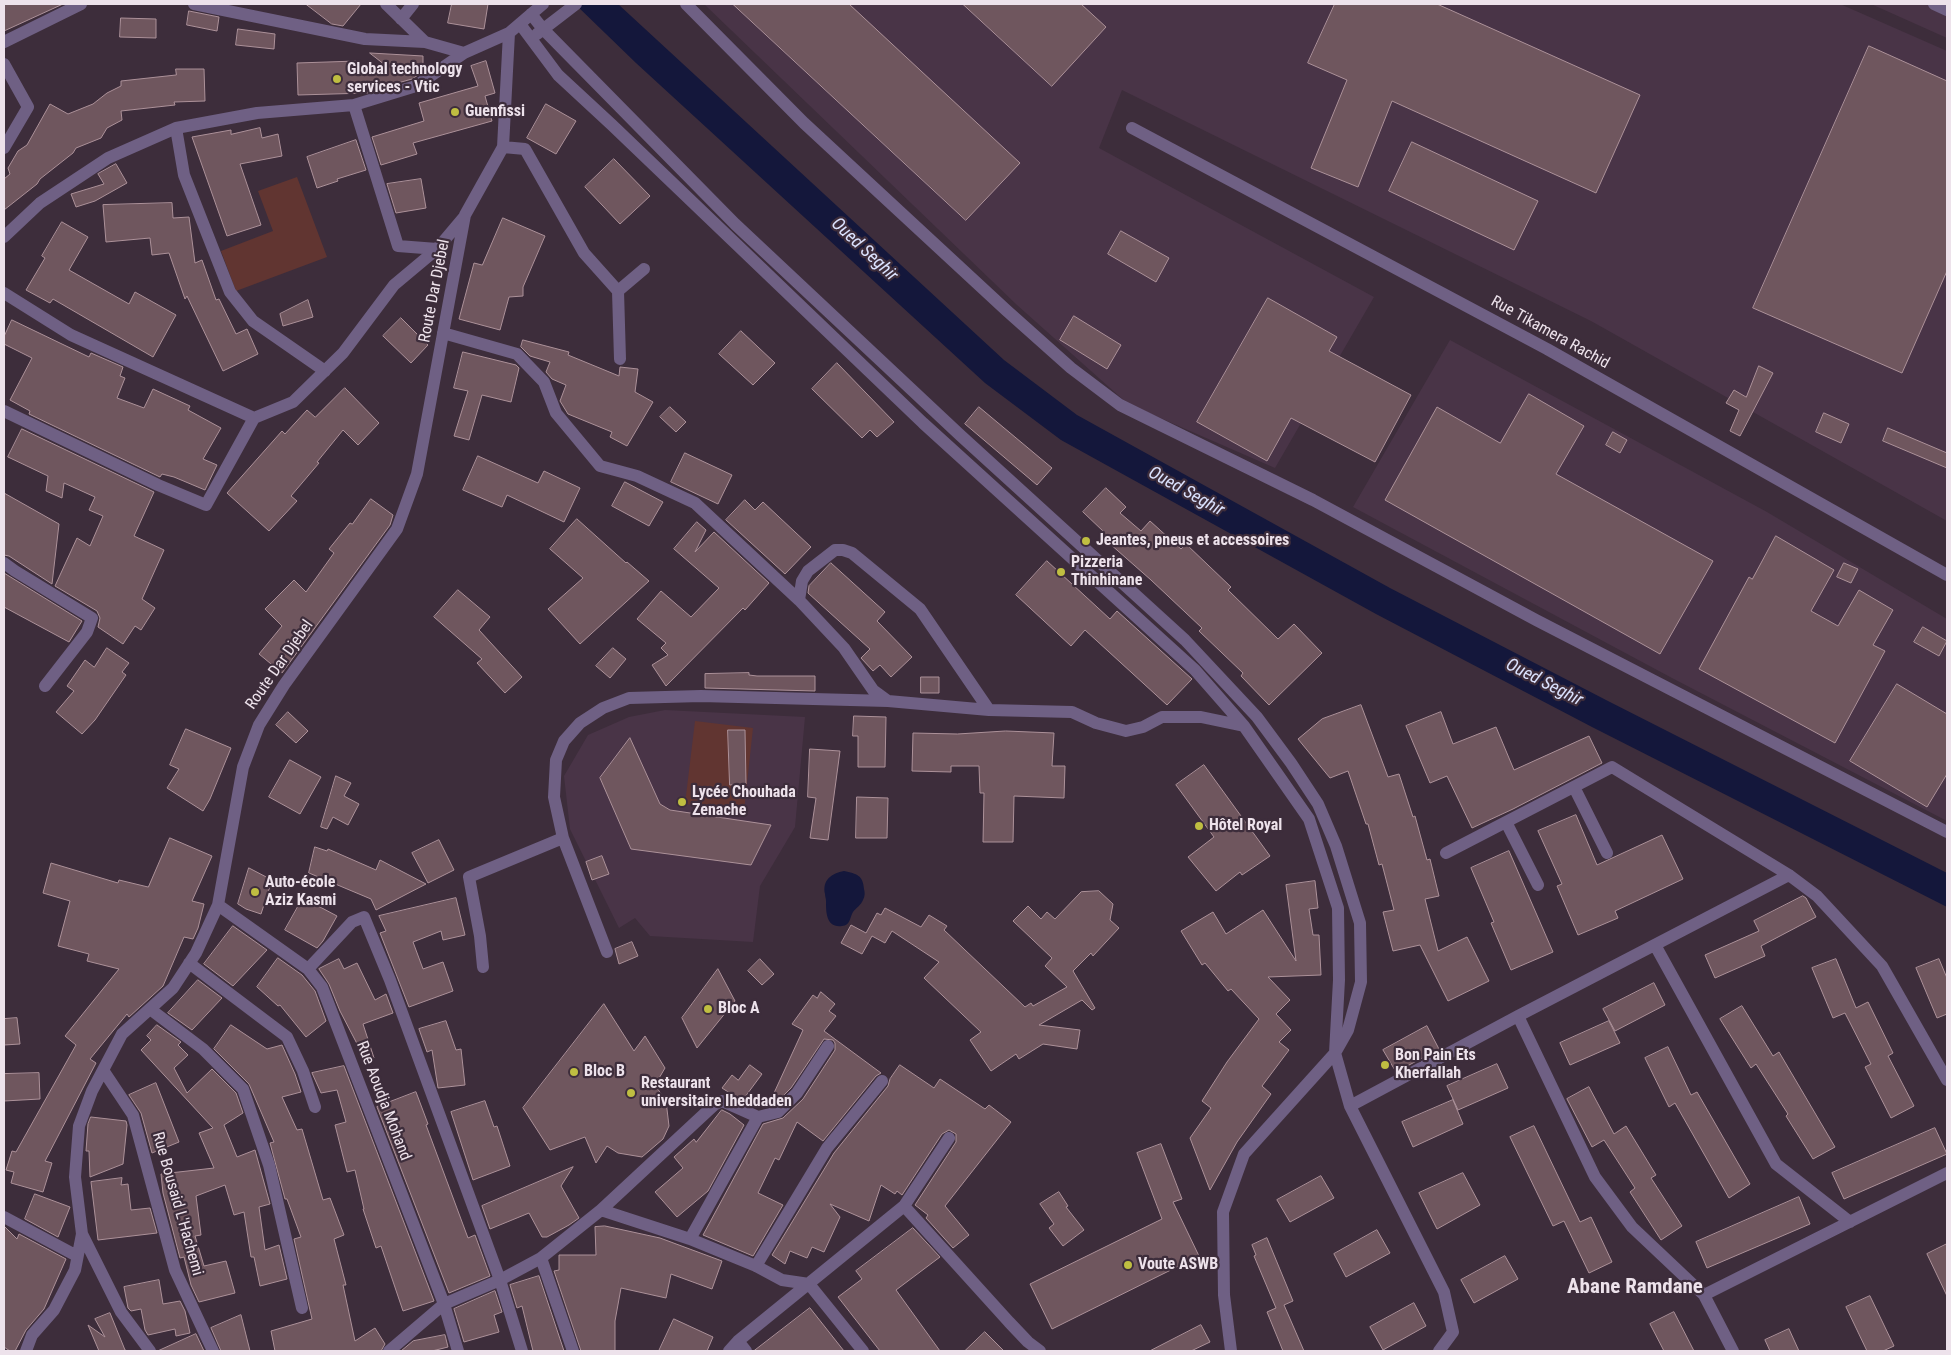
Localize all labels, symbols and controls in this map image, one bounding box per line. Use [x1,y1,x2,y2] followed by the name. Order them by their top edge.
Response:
[347,60,462,98] place label: Global technology services - Vtic
[331,73,343,85] marker: Global technology services - Vtic
[465,102,525,122] place label: Guenfissi
[449,106,461,118] marker: Guenfissi
[826,214,902,286] water label: Oued Seghir
[416,238,454,344] street label: Route Dar Djebel
[1487,292,1613,374] street label: Rue Tikamera Rachid
[1144,462,1228,522] water label: Oued Seghir
[1096,531,1289,551] place label: Jeantes, pneus et accessoires
[1080,535,1092,547] marker: Jeantes, pneus et accessoires
[1071,553,1142,591] place label: Pizzeria Thinhinane
[1055,566,1067,578] marker: Pizzeria Thinhinane
[242,617,318,713] street label: Route Dar Djebel
[1502,654,1586,712] water label: Oued Seghir
[692,783,796,821] place label: Lycée Chouhada Zenache
[676,796,688,808] marker: Lycée Chouhada Zenache
[1209,816,1282,836] place label: Hôtel Royal
[1193,820,1205,832] marker: Hôtel Royal
[265,873,336,911] place label: Auto-école Aziz Kasmi
[249,886,261,898] marker: Auto-école Aziz Kasmi
[718,999,760,1019] place label: Bloc A
[702,1003,714,1015] marker: Bloc A
[351,1039,415,1163] street label: Rue Aoudja Mohand
[1395,1046,1476,1084] place label: Bon Pain Ets Kherfallah
[1379,1059,1391,1071] marker: Bon Pain Ets Kherfallah
[584,1062,625,1082] place label: Bloc B
[568,1066,580,1078] marker: Bloc B
[641,1074,792,1112] place label: Restaurant universitaire Iheddaden
[625,1087,637,1099] marker: Restaurant universitaire Iheddaden
[147,1130,207,1278] street label: Rue Bousaid L'Hachemi
[1138,1255,1218,1275] place label: Voute ASWB
[1122,1259,1134,1271] marker: Voute ASWB
[1567,1275,1703,1301] district label: Abane Ramdane

